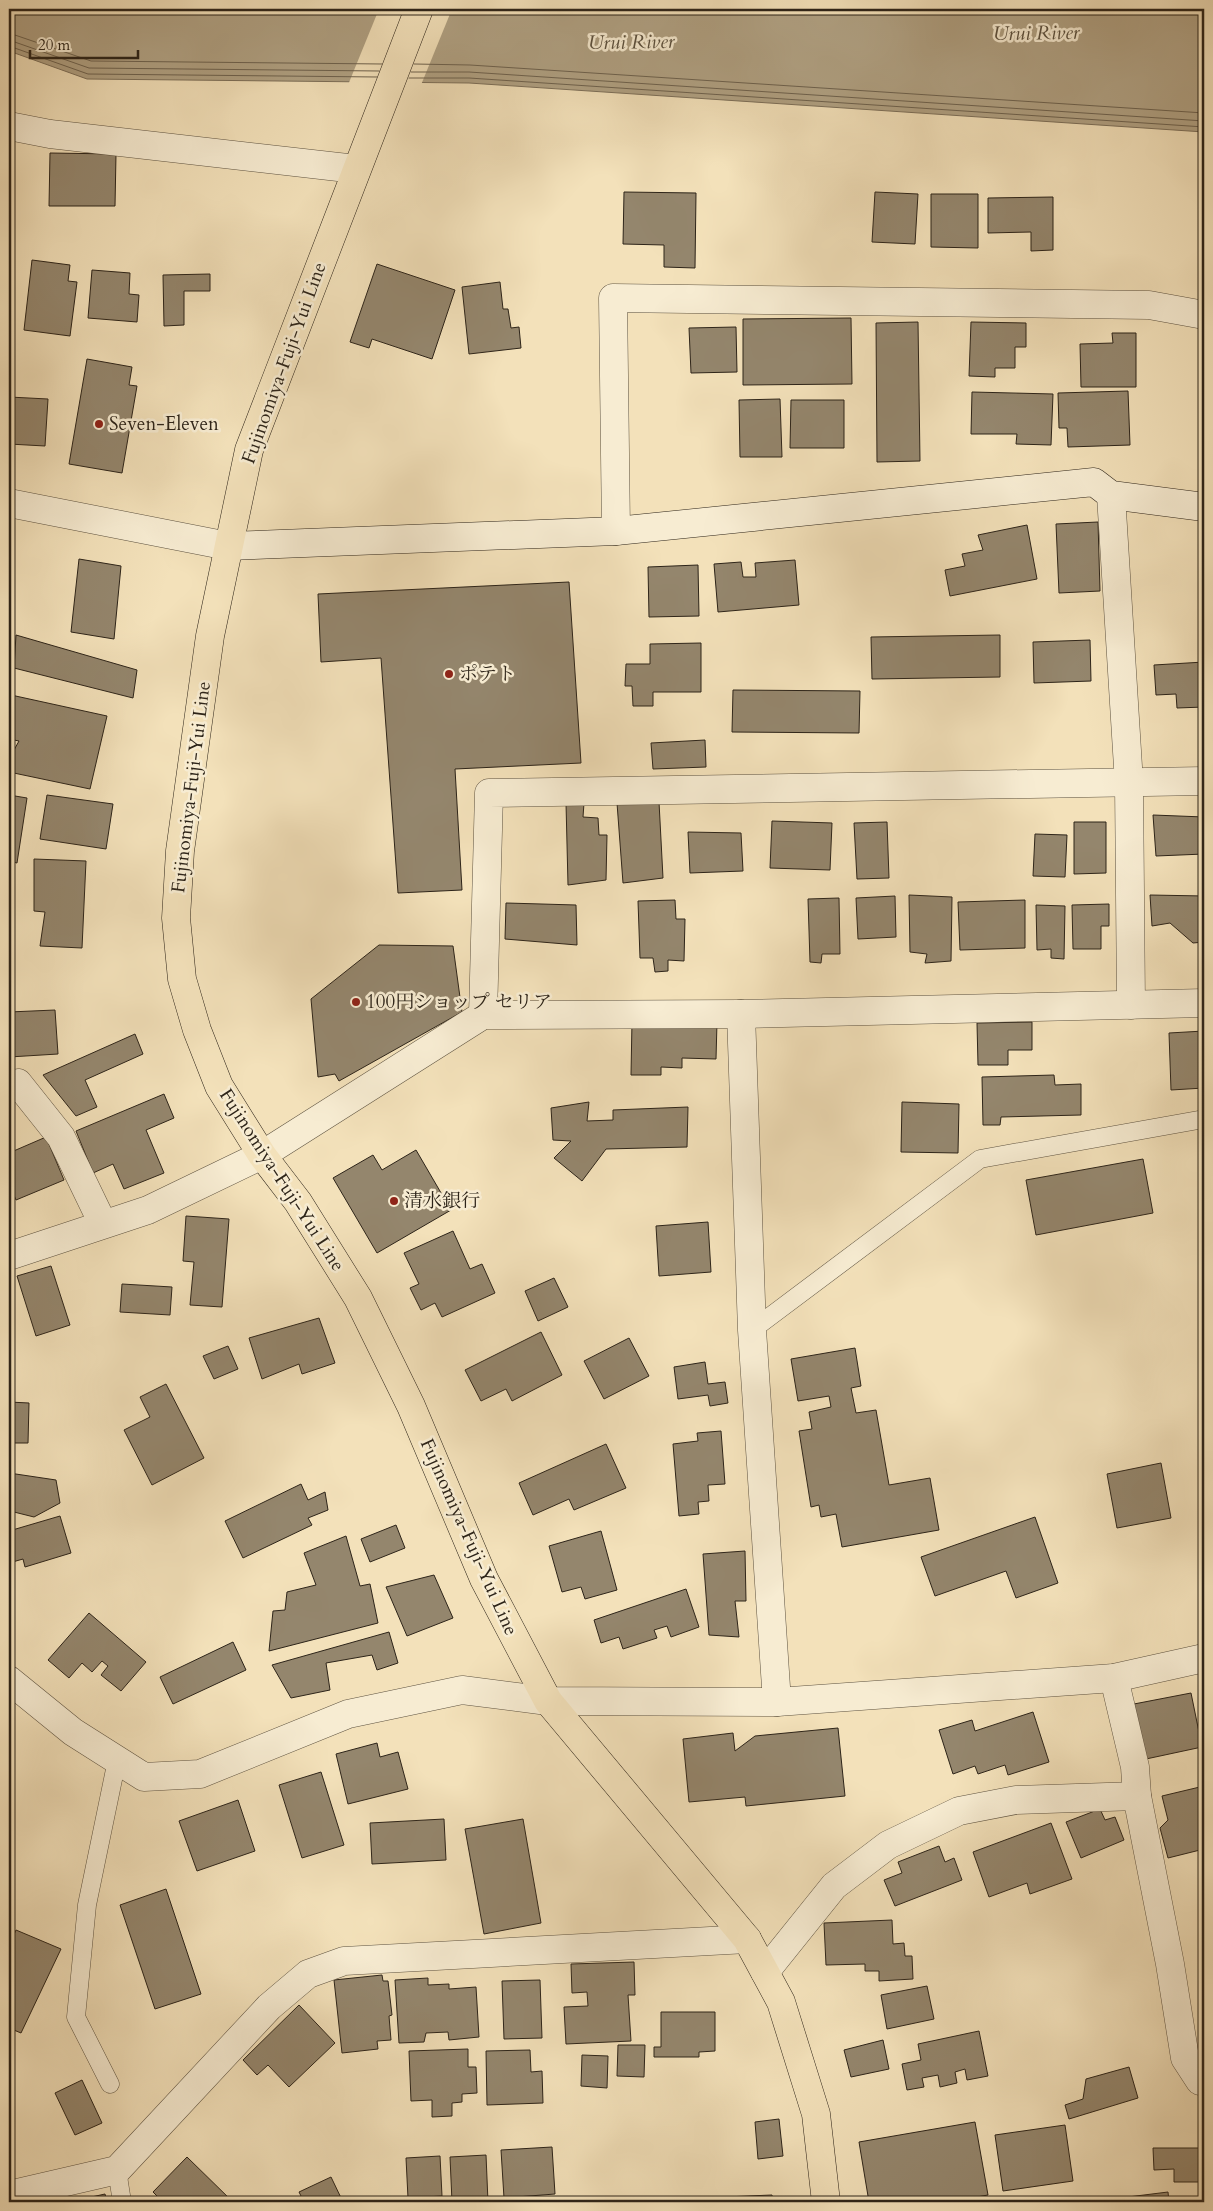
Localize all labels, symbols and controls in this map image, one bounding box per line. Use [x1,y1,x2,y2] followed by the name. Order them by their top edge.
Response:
[992,19,1081,47] water label: Urui River
[30,28,138,60] scale bar
[587,28,676,56] water label: Urui River
[38,35,70,55] text: 20 m
[235,259,333,467] street label: Fujinomiya-Fuji-Yui Line
[109,411,219,437] place label: Seven-Eleven
[93,418,105,430] marker: Seven-Eleven
[459,661,516,687] place label: ポテト
[443,668,455,680] marker: ポテト
[165,680,217,894] street label: Fujinomiya-Fuji-Yui Line
[366,989,552,1015] place label: 100円ショップ セリア
[350,996,362,1008] marker: 100円ショップ セリア
[213,1084,351,1276] street label: Fujinomiya-Fuji-Yui Line
[404,1188,480,1214] place label: 清水銀行
[388,1195,400,1207] marker: 清水銀行
[414,1434,524,1640] street label: Fujinomiya-Fuji-Yui Line

